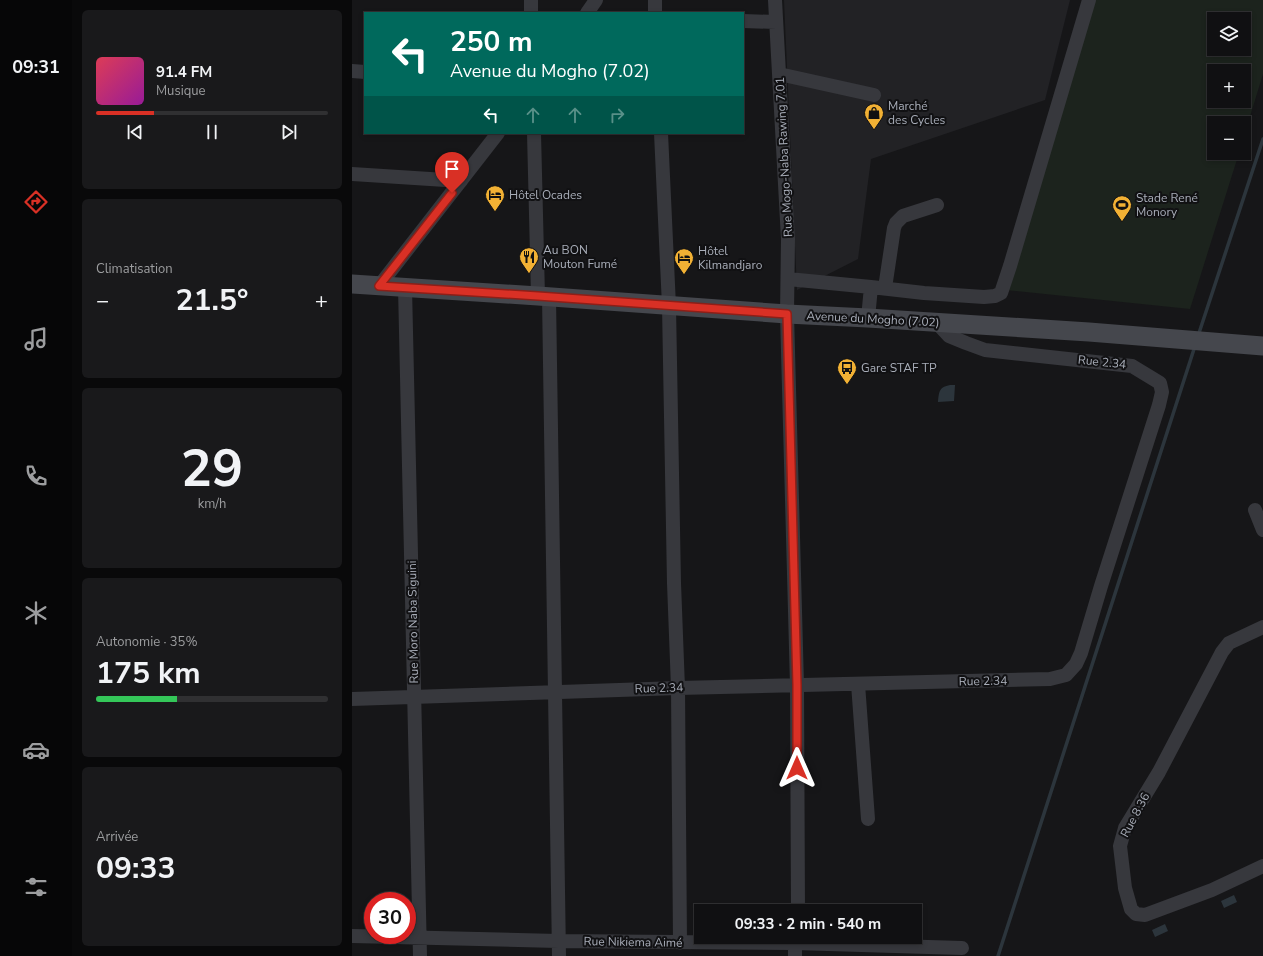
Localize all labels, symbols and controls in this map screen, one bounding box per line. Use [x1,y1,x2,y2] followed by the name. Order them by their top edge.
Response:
[1207,12,1251,160] map controls
[1207,12,1251,56] button: layers
[450,23,533,61] text: 250 m
[384,28,436,80] icon: left
[12,55,60,79] text: 09:31
[450,59,650,83] text: Avenue du Mogho (7.02)
[156,62,212,82] text: 91.4 FM
[1207,64,1251,108] button: +
[772,77,796,237] street label: Rue Mogo-Naba Rawing 7.01
[156,82,205,100] text: Musique
[888,98,946,128] place label: Marché des Cycles
[863,102,885,130] shop icon: Marché des Cycles
[480,104,502,126] icon: left
[522,104,544,126] icon: ahead
[564,104,586,126] icon: ahead
[606,104,628,126] icon: right
[1207,116,1251,160] button: −
[124,121,146,143] icon: previous
[201,121,223,143] icon: pause
[278,121,300,143] icon: next
[435,152,469,193] pin
[441,158,463,180] icon: arrive
[484,184,506,212] hotel icon: Hôtel Ocades
[509,187,582,203] place label: Hôtel Ocades
[22,188,50,216] icon: directions
[1136,190,1198,220] place label: Stade René Monory
[1111,194,1133,222] sports icon: Stade René Monory
[543,242,617,272] place label: Au BON Mouton Fumé
[698,243,763,273] place label: Hôtel Kilmandjaro
[518,246,540,274] restaurant icon: Au BON Mouton Fumé
[673,247,695,275] hotel icon: Hôtel Kilmandjaro
[96,260,173,278] text: Climatisation
[176,280,248,321] text: 21.5°
[96,286,109,316] text: −
[315,286,328,316] text: +
[806,308,940,330] street label: Avenue du Mogho (7.02)
[22,325,50,353] icon: music
[1077,352,1127,372] street label: Rue 2.34
[836,357,858,385] bus stop icon: Gare STAF TP
[861,360,937,376] place label: Gare STAF TP
[181,433,243,504] text: 29
[22,462,50,490] icon: phone
[198,495,226,513] text: km/h
[404,560,422,684] street label: Rue Moro Naba Siguini
[22,599,50,627] icon: climate
[96,633,198,651] text: Autonomie · 35%
[96,653,201,694] text: 175 km
[959,673,1007,689] street label: Rue 2.34
[634,679,684,697] street label: Rue 2.34
[22,736,50,764] icon: car
[776,747,818,789] position arrow
[1117,790,1153,840] street label: Rue 8.36
[96,828,138,846] text: Arrivée
[96,848,175,889] text: 09:33
[22,873,50,901] icon: filters
[364,892,416,944] speed limit sign: 30
[735,914,881,934] text: 09:33 · 2 min · 540 m
[583,933,683,951] street label: Rue Nikiema Aimé

